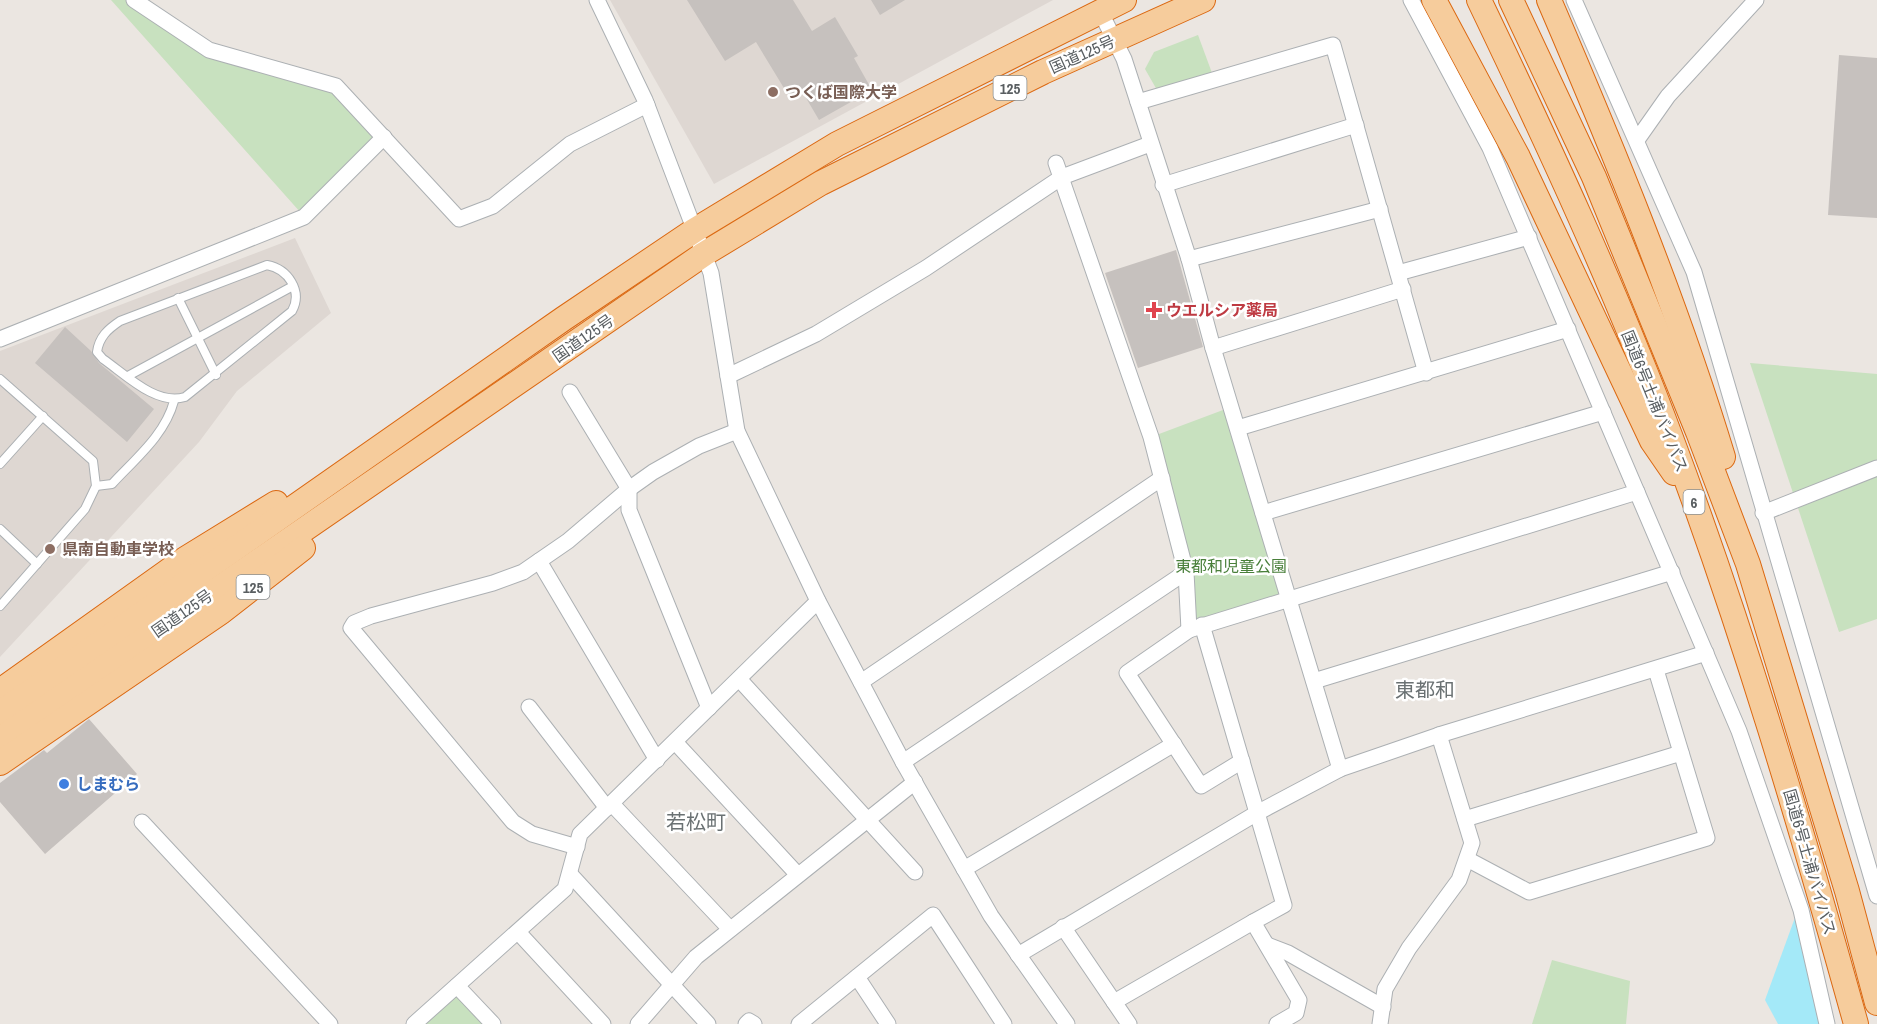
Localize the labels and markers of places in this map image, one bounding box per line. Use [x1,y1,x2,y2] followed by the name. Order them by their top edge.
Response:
[785,81,897,103] place label: つくば国際大学
[766,85,780,99] marker: つくば国際大学
[1166,299,1278,321] place label: ウエルシア薬局
[1147,303,1161,317] marker: ウエルシア薬局
[62,538,174,560] place label: 県南自動車学校
[43,542,57,556] marker: 県南自動車学校
[76,773,140,795] place label: しまむら
[57,777,71,791] marker: しまむら

